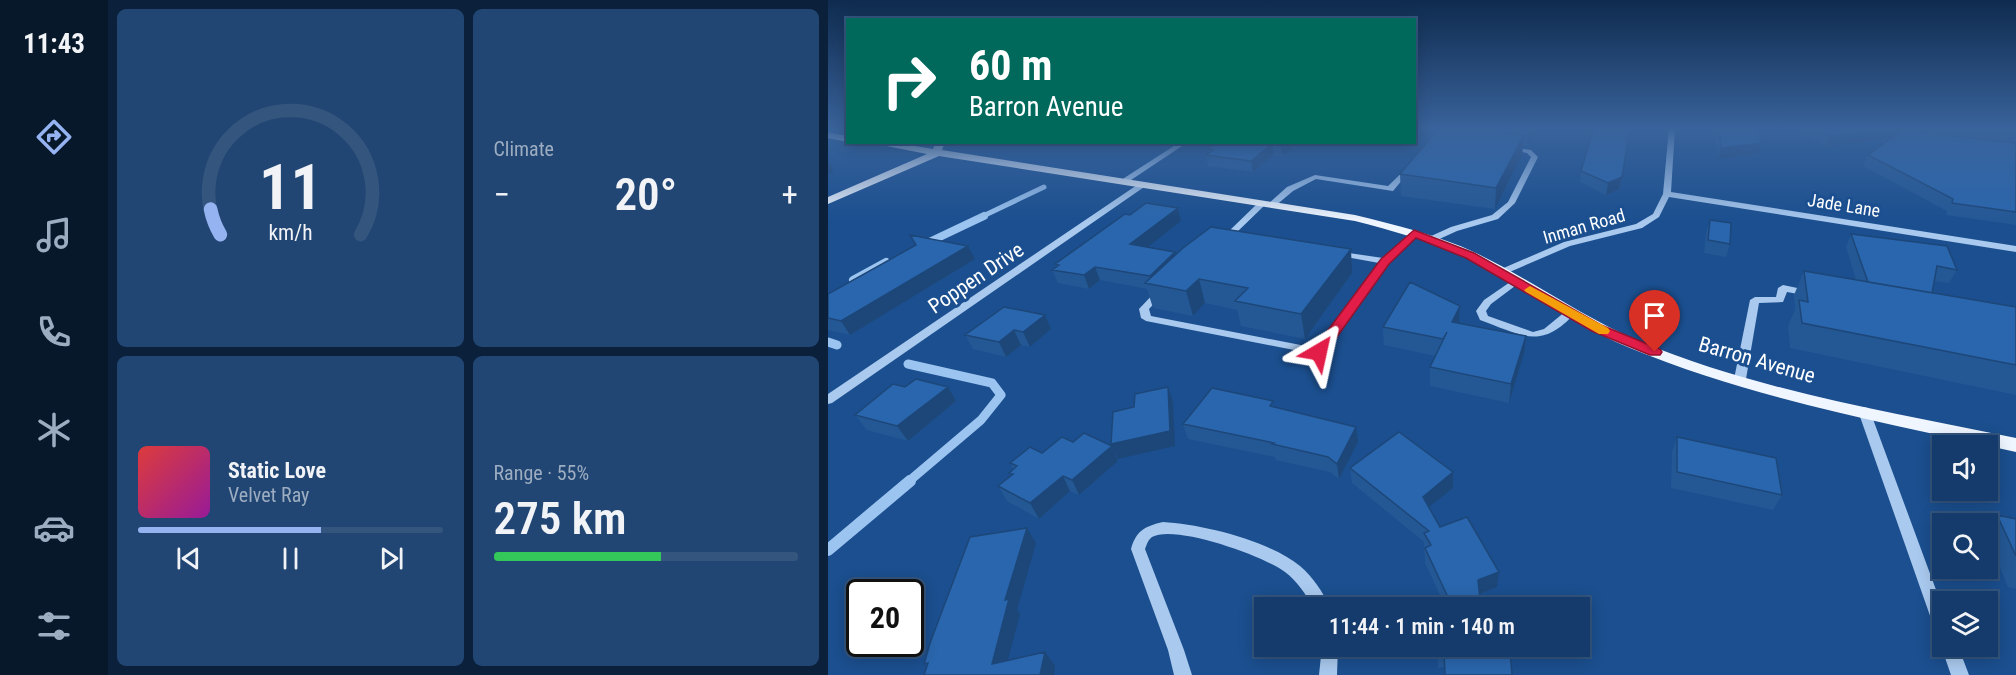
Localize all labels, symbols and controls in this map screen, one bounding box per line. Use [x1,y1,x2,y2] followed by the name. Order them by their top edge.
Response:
[23,28,85,60] text: 11:43
[969,41,1052,90] text: 60 m
[870,42,948,120] icon: right
[969,91,1123,123] text: Barron Avenue
[33,116,75,158] icon: directions
[494,137,554,161] text: Climate
[259,151,322,224] text: 11
[614,168,677,221] text: 20°
[494,175,510,214] text: −
[782,175,798,214] text: +
[1806,189,1882,221] street label: Jade Lane
[1541,204,1627,248] street label: Inman Road
[33,214,75,256] icon: music
[268,220,312,245] text: km/h
[924,237,1028,319] street label: Poppen Drive
[1629,290,1680,352] pin
[1638,299,1671,332] icon: arrive
[33,311,75,353] icon: phone
[1287,320,1351,384] position arrow
[1696,332,1818,388] street label: Barron Avenue
[33,409,75,451] icon: climate
[1932,435,1998,657] map controls
[1932,435,1998,501] button: sound
[228,458,326,483] text: Static Love
[494,461,589,485] text: Range · 55%
[228,483,309,507] text: Velvet Ray
[494,492,627,545] text: 275 km
[33,507,75,549] icon: car
[1932,513,1998,579] button: search
[172,542,205,575] icon: previous
[274,542,307,575] icon: pause
[375,542,408,575] icon: next
[846,579,924,657] speed limit sign: 20
[1932,591,1998,657] button: layers
[33,605,75,647] icon: filters
[1329,614,1515,639] text: 11:44 · 1 min · 140 m

